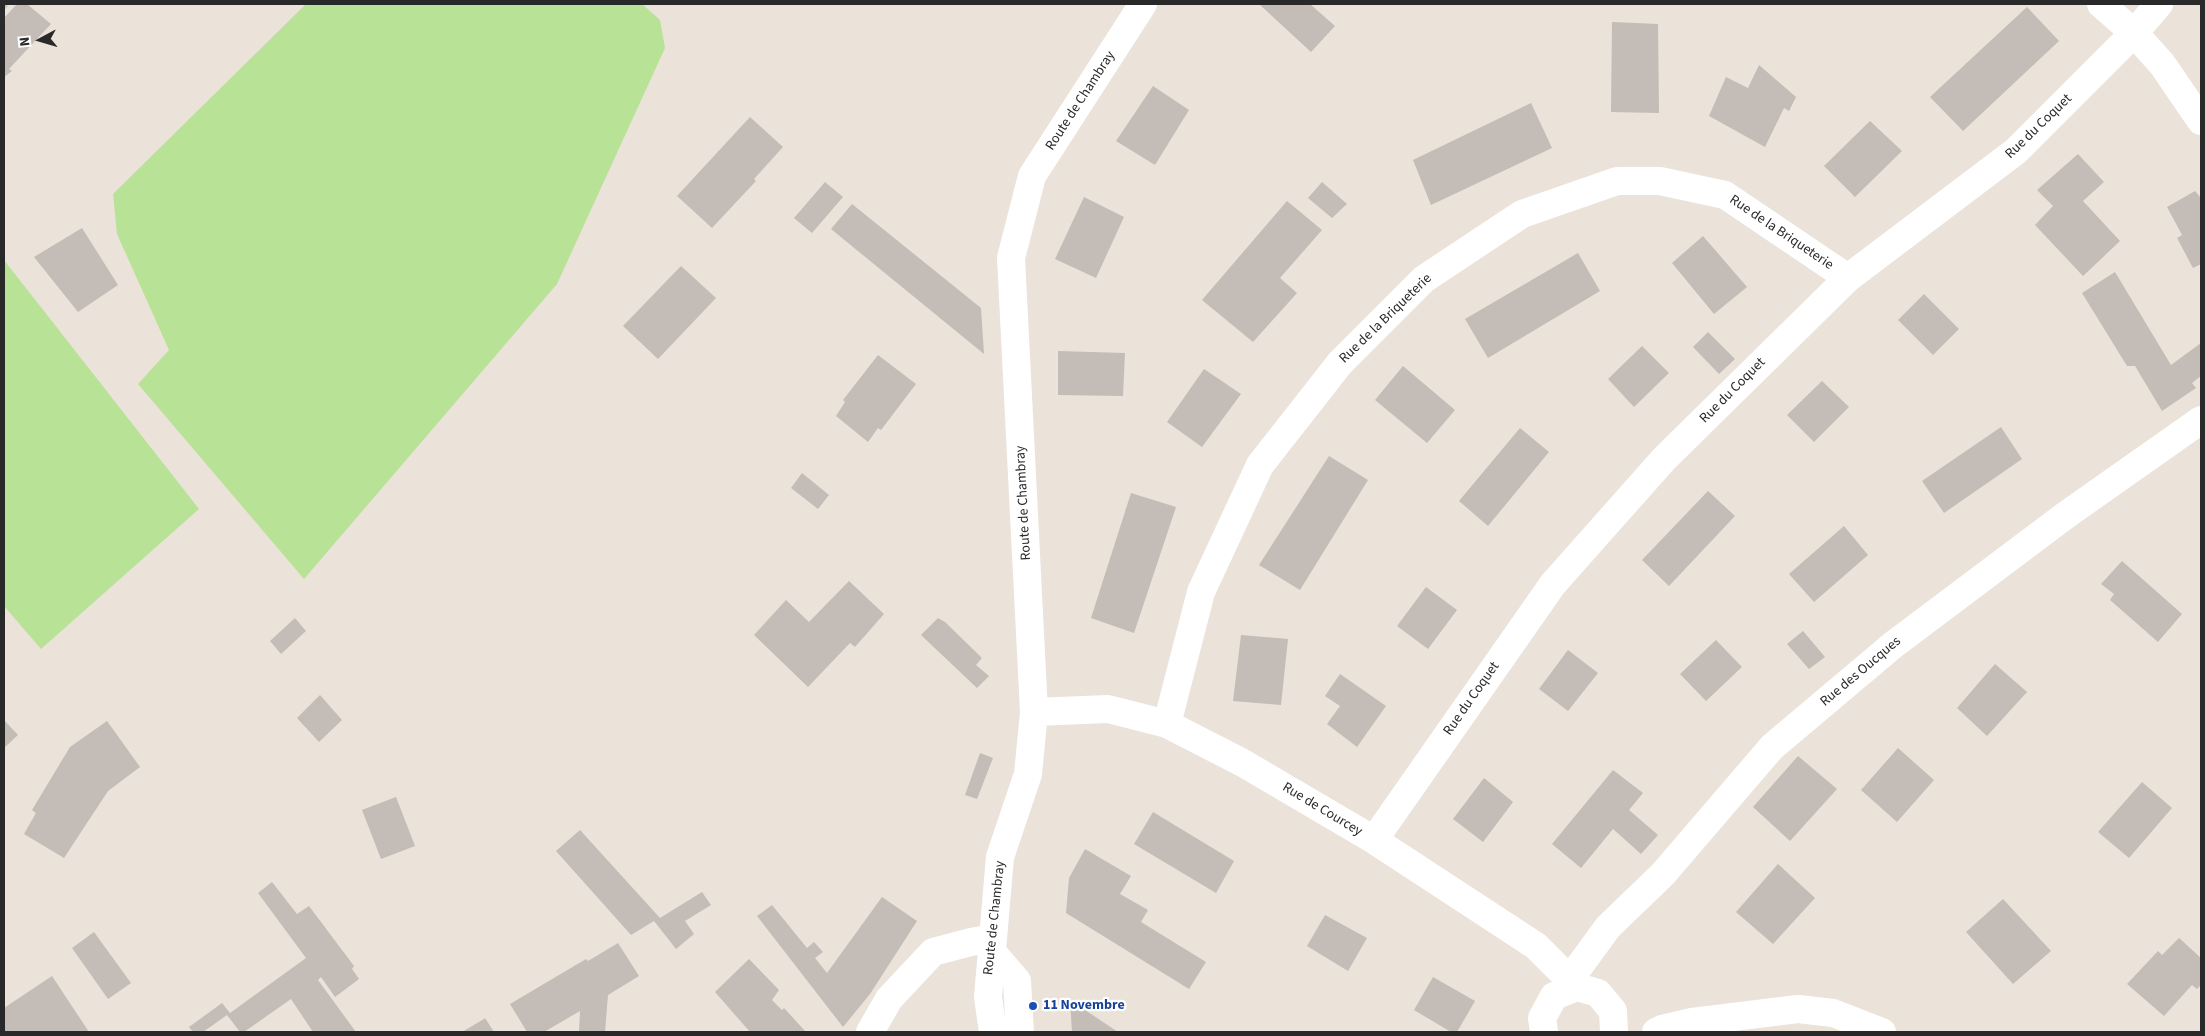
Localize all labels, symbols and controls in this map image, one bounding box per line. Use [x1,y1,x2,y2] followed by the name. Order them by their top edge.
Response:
[15,15,65,65] north arrow
[15,36,36,47] text: N
[1043,48,1119,154] street label: Route de Chambray
[2002,91,2076,163] street label: Rue du Coquet
[1726,192,1836,274] street label: Rue de la Briqueterie
[1336,271,1436,367] street label: Rue de la Briqueterie
[1697,355,1769,427] street label: Rue du Coquet
[1013,445,1035,561] street label: Route de Chambray
[1817,633,1905,711] street label: Rue des Oucques
[1440,659,1504,739] street label: Rue du Coquet
[1279,780,1365,840] street label: Rue de Courcey
[981,860,1009,976] street label: Route de Chambray
[1043,998,1125,1014] place label: 11 Novembre
[1027,1000,1039,1012] marker: 11 Novembre

